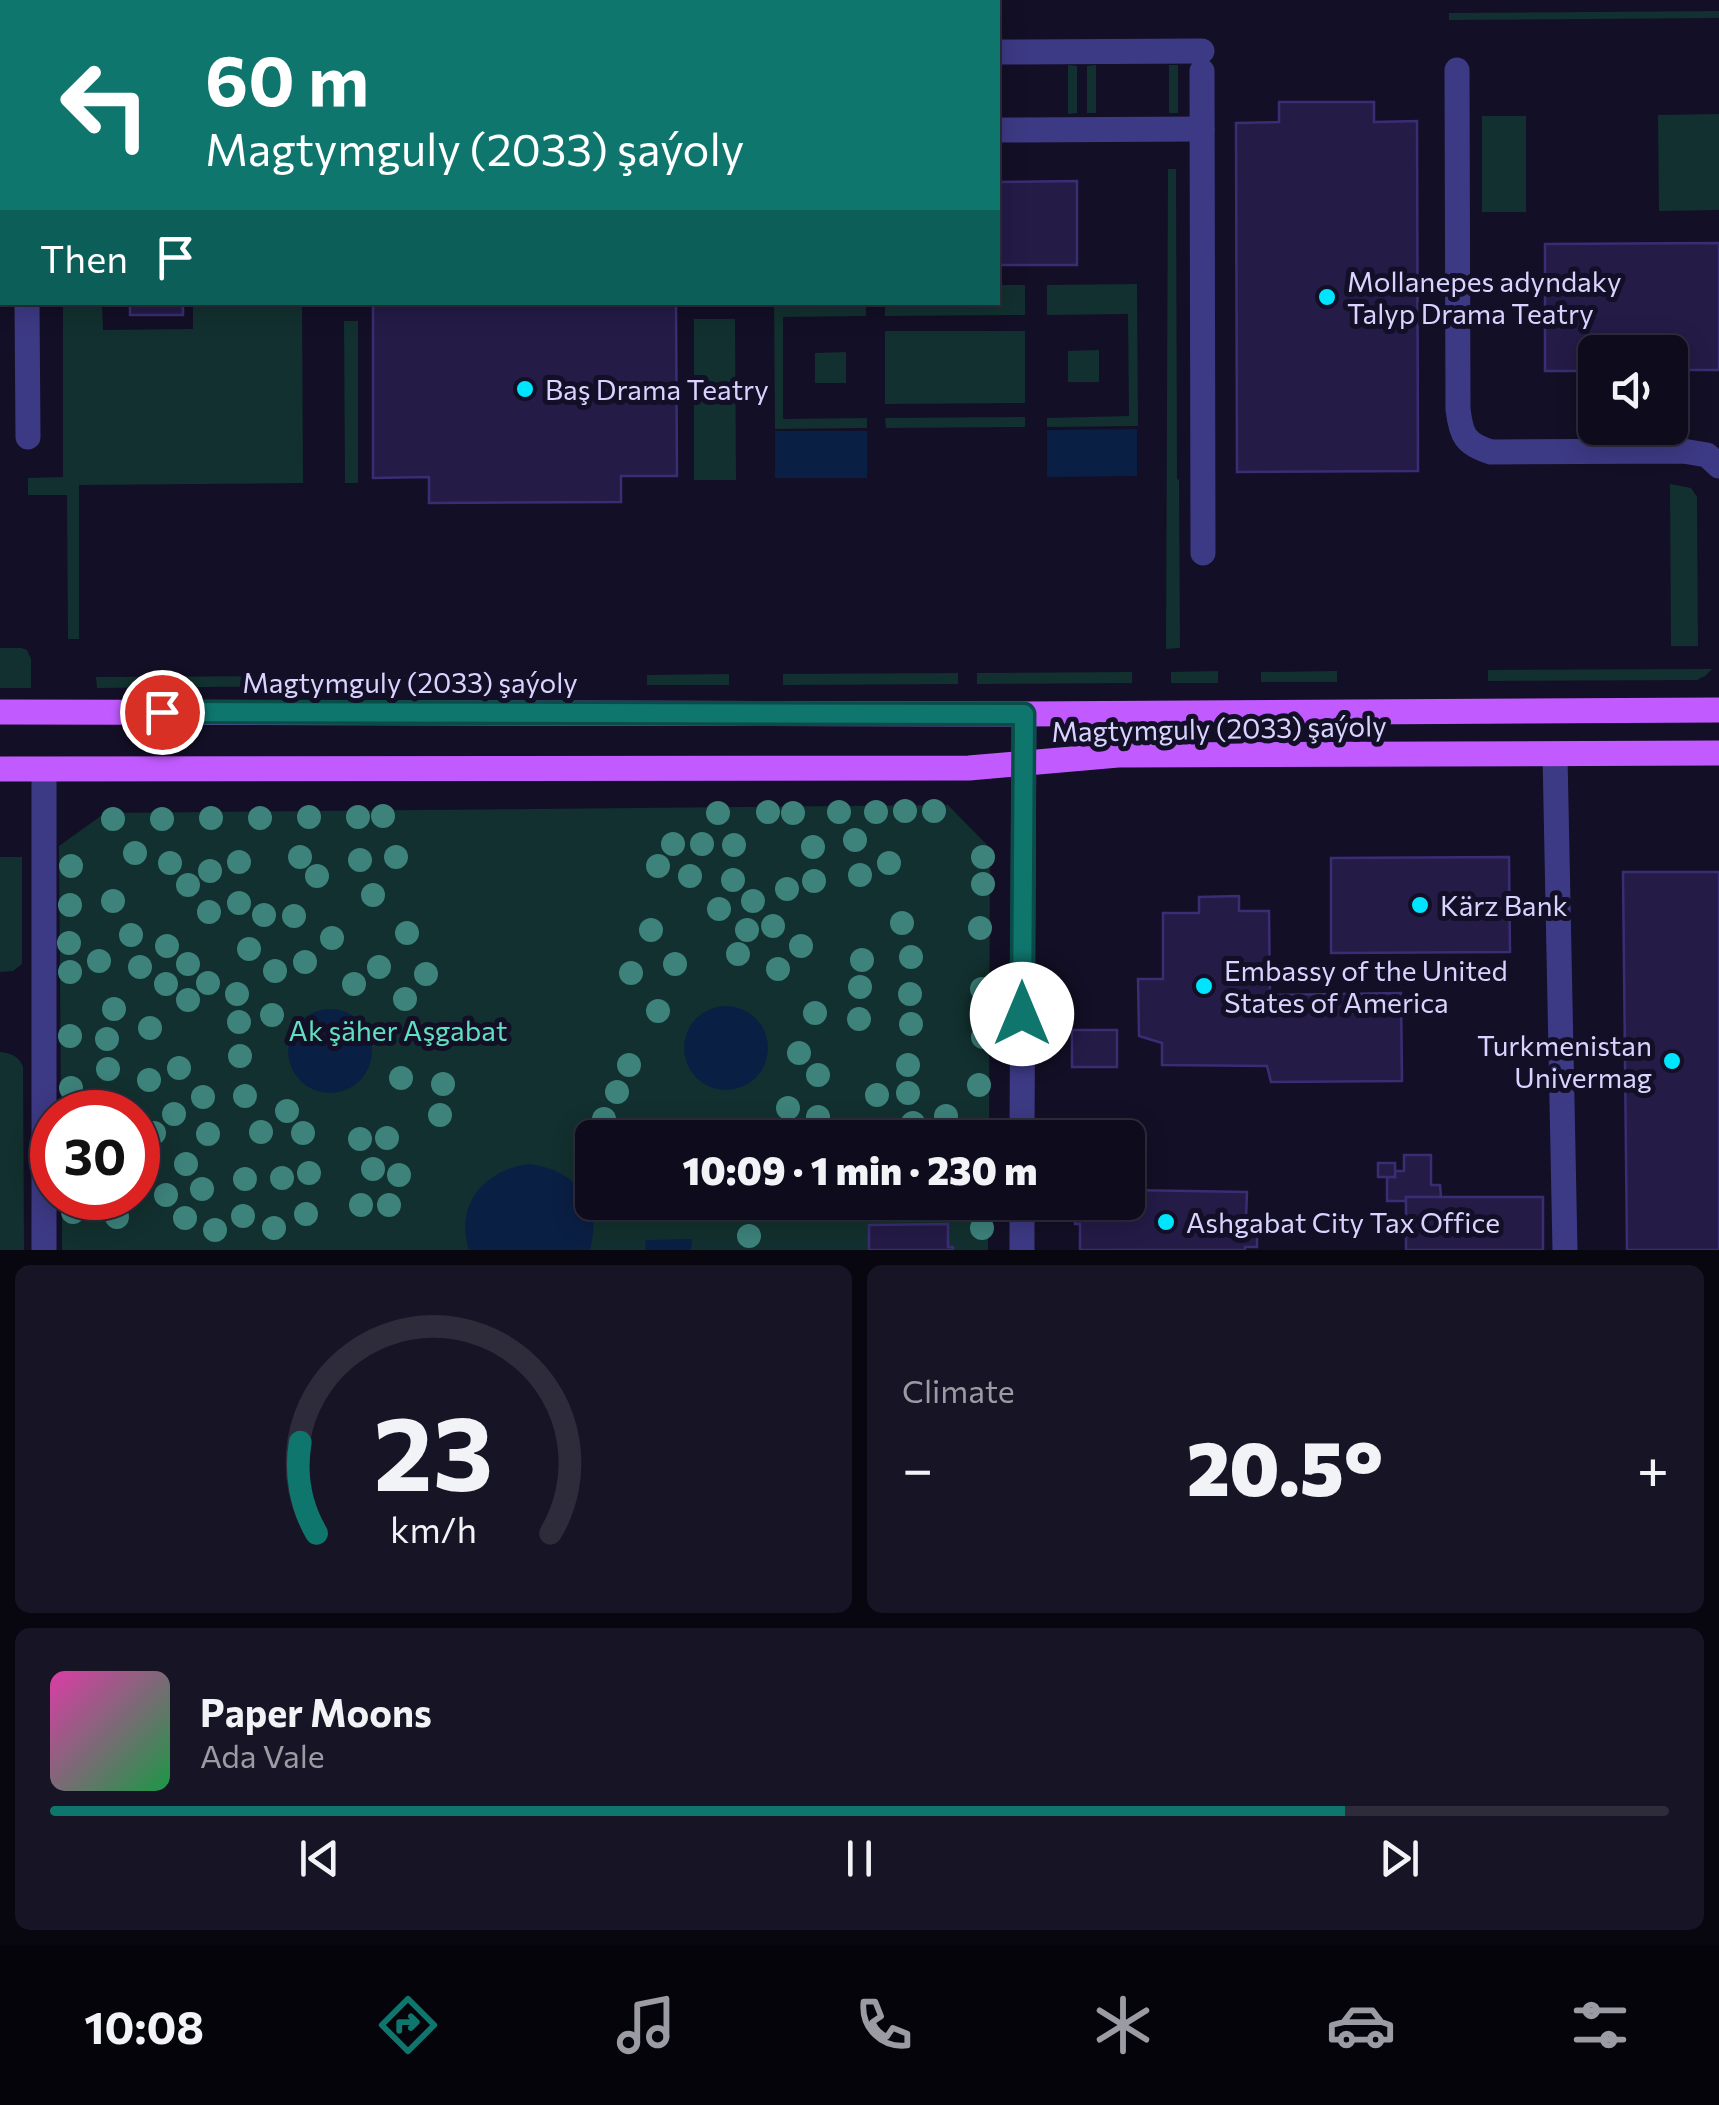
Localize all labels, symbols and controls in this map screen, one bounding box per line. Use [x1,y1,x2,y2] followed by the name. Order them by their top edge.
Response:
[205,35,369,120] text: 60 m
[40,40,170,170] icon: left
[205,120,744,175] text: Magtymguly (2033) şaýoly
[148,230,203,285] icon: arrive
[40,234,128,281] text: Then
[1347,264,1621,330] place label: Mollanepes adyndaky Talyp Drama Teatry
[1316,286,1338,308] marker: Mollanepes adyndaky Talyp Drama Teatry
[1578,335,1688,445] map controls
[1578,335,1688,445] button: sound
[545,372,769,406] place label: Baş Drama Teatry
[514,378,536,400] marker: Baş Drama Teatry
[242,665,578,699] street label: Magtymguly (2033) şaýoly
[120,670,205,755] pin
[135,685,190,740] icon: arrive
[1051,708,1387,748] street label: Magtymguly (2033) şaýoly
[1440,888,1568,922] place label: Kärz Bank
[1409,894,1431,916] marker: Kärz Bank
[1224,953,1508,1019] place label: Embassy of the United States of America
[970,962,1074,1066] position arrow
[1193,975,1215,997] marker: Embassy of the United States of America
[289,1013,507,1047] park label: Ak şäher Aşgabat
[1477,1028,1652,1094] place label: Turkmenistan Univermag
[1661,1050,1683,1072] marker: Turkmenistan Univermag
[30,1090,160,1220] speed limit sign: 30
[683,1146,1037,1193] text: 10:09 · 1 min · 230 m
[1186,1205,1500,1239] place label: Ashgabat City Tax Office
[1155,1211,1177,1233] marker: Ashgabat City Tax Office
[902,1370,1015,1410] text: Climate
[374,1385,493,1512] text: 23
[1187,1420,1383,1511] text: 20.5°
[902,1433,933,1500] text: −
[1637,1433,1669,1500] text: +
[390,1507,477,1550] text: km/h
[200,1688,432,1735] text: Paper Moons
[200,1735,325,1775] text: Ada Vale
[292,1831,347,1886] icon: previous
[832,1831,887,1886] icon: pause
[1372,1831,1427,1886] icon: next
[373,1990,443,2060] icon: directions
[611,1990,681,2060] icon: music
[849,1990,919,2060] icon: phone
[1088,1990,1158,2060] icon: climate
[1326,1990,1396,2060] icon: car
[1565,1990,1635,2060] icon: filters
[84,1998,204,2053] text: 10:08

